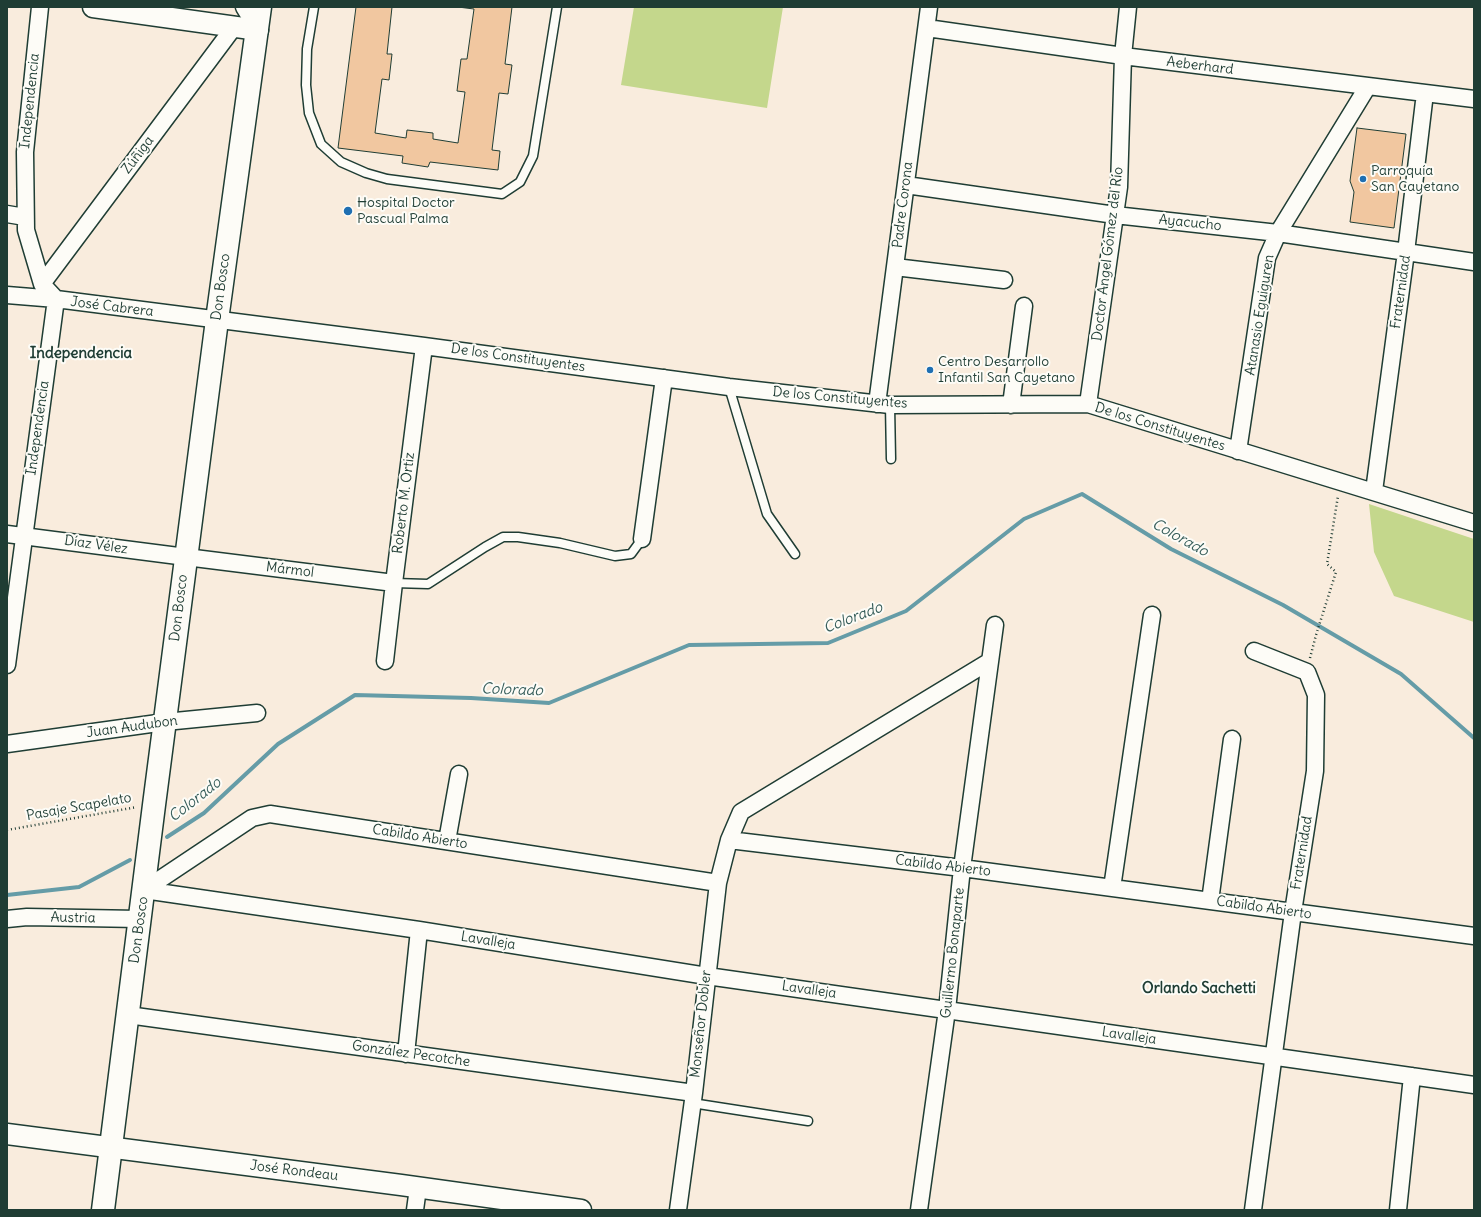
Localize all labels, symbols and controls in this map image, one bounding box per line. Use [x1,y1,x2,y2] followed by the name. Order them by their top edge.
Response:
[17,53,43,149] street label: Independencia
[1166,54,1234,78] street label: Aeberhard
[118,133,158,177] street label: Zúñiga
[889,161,917,249] street label: Padre Corona
[1371,163,1459,196] place label: Parroquía San Cayetano
[1089,166,1127,342] street label: Doctor Angel Gómez del Río
[1358,174,1368,184] marker: Parroquía San Cayetano
[357,195,455,228] place label: Hospital Doctor Pascual Palma
[342,205,354,217] marker: Hospital Doctor Pascual Palma
[1158,211,1222,235] street label: Ayacucho
[208,252,234,322] street label: Don Bosco
[1242,253,1278,377] street label: Atanasio Eguiguren
[1388,254,1414,330] street label: Fraternidad
[70,294,154,320] street label: José Cabrera
[450,340,586,376] street label: De los Constituyentes
[30,345,132,363] district label: Independencia
[938,354,1075,386] place label: Centro Desarrollo Infantil San Cayetano
[925,365,935,375] marker: Centro Desarrollo Infantil San Cayetano
[23,380,53,476] street label: Independencia
[772,384,908,412] street label: De los Constituyentes
[1093,399,1227,455] street label: De los Constituyentes
[389,451,419,555] street label: Roberto M. Ortiz
[1149,515,1211,561] water label: Colorado
[63,532,129,558] street label: Díaz Vélez
[265,559,315,581] street label: Mármol
[167,573,191,643] street label: Don Bosco
[821,599,885,637] water label: Colorado
[481,680,543,700] water label: Colorado
[85,712,179,742] street label: Juan Audubon
[165,774,225,826] water label: Colorado
[25,789,133,825] street label: Pasaje Scapelato
[1288,815,1316,891] street label: Fraternidad
[371,821,469,853] street label: Cabildo Abierto
[894,852,992,880] street label: Cabildo Abierto
[938,887,968,1019] street label: Guillermo Bonaparte
[1215,893,1313,923] street label: Cabildo Abierto
[126,895,152,965] street label: Don Bosco
[50,909,96,927] street label: Austria
[459,928,517,954] street label: Lavalleja
[687,969,715,1079] street label: Monseñor Dobler
[781,978,837,1002] street label: Lavalleja
[1142,980,1256,998] district label: Orlando Sachetti
[1101,1024,1157,1048] street label: Lavalleja
[351,1037,471,1071] street label: González Pecotche
[249,1157,339,1185] street label: José Rondeau

